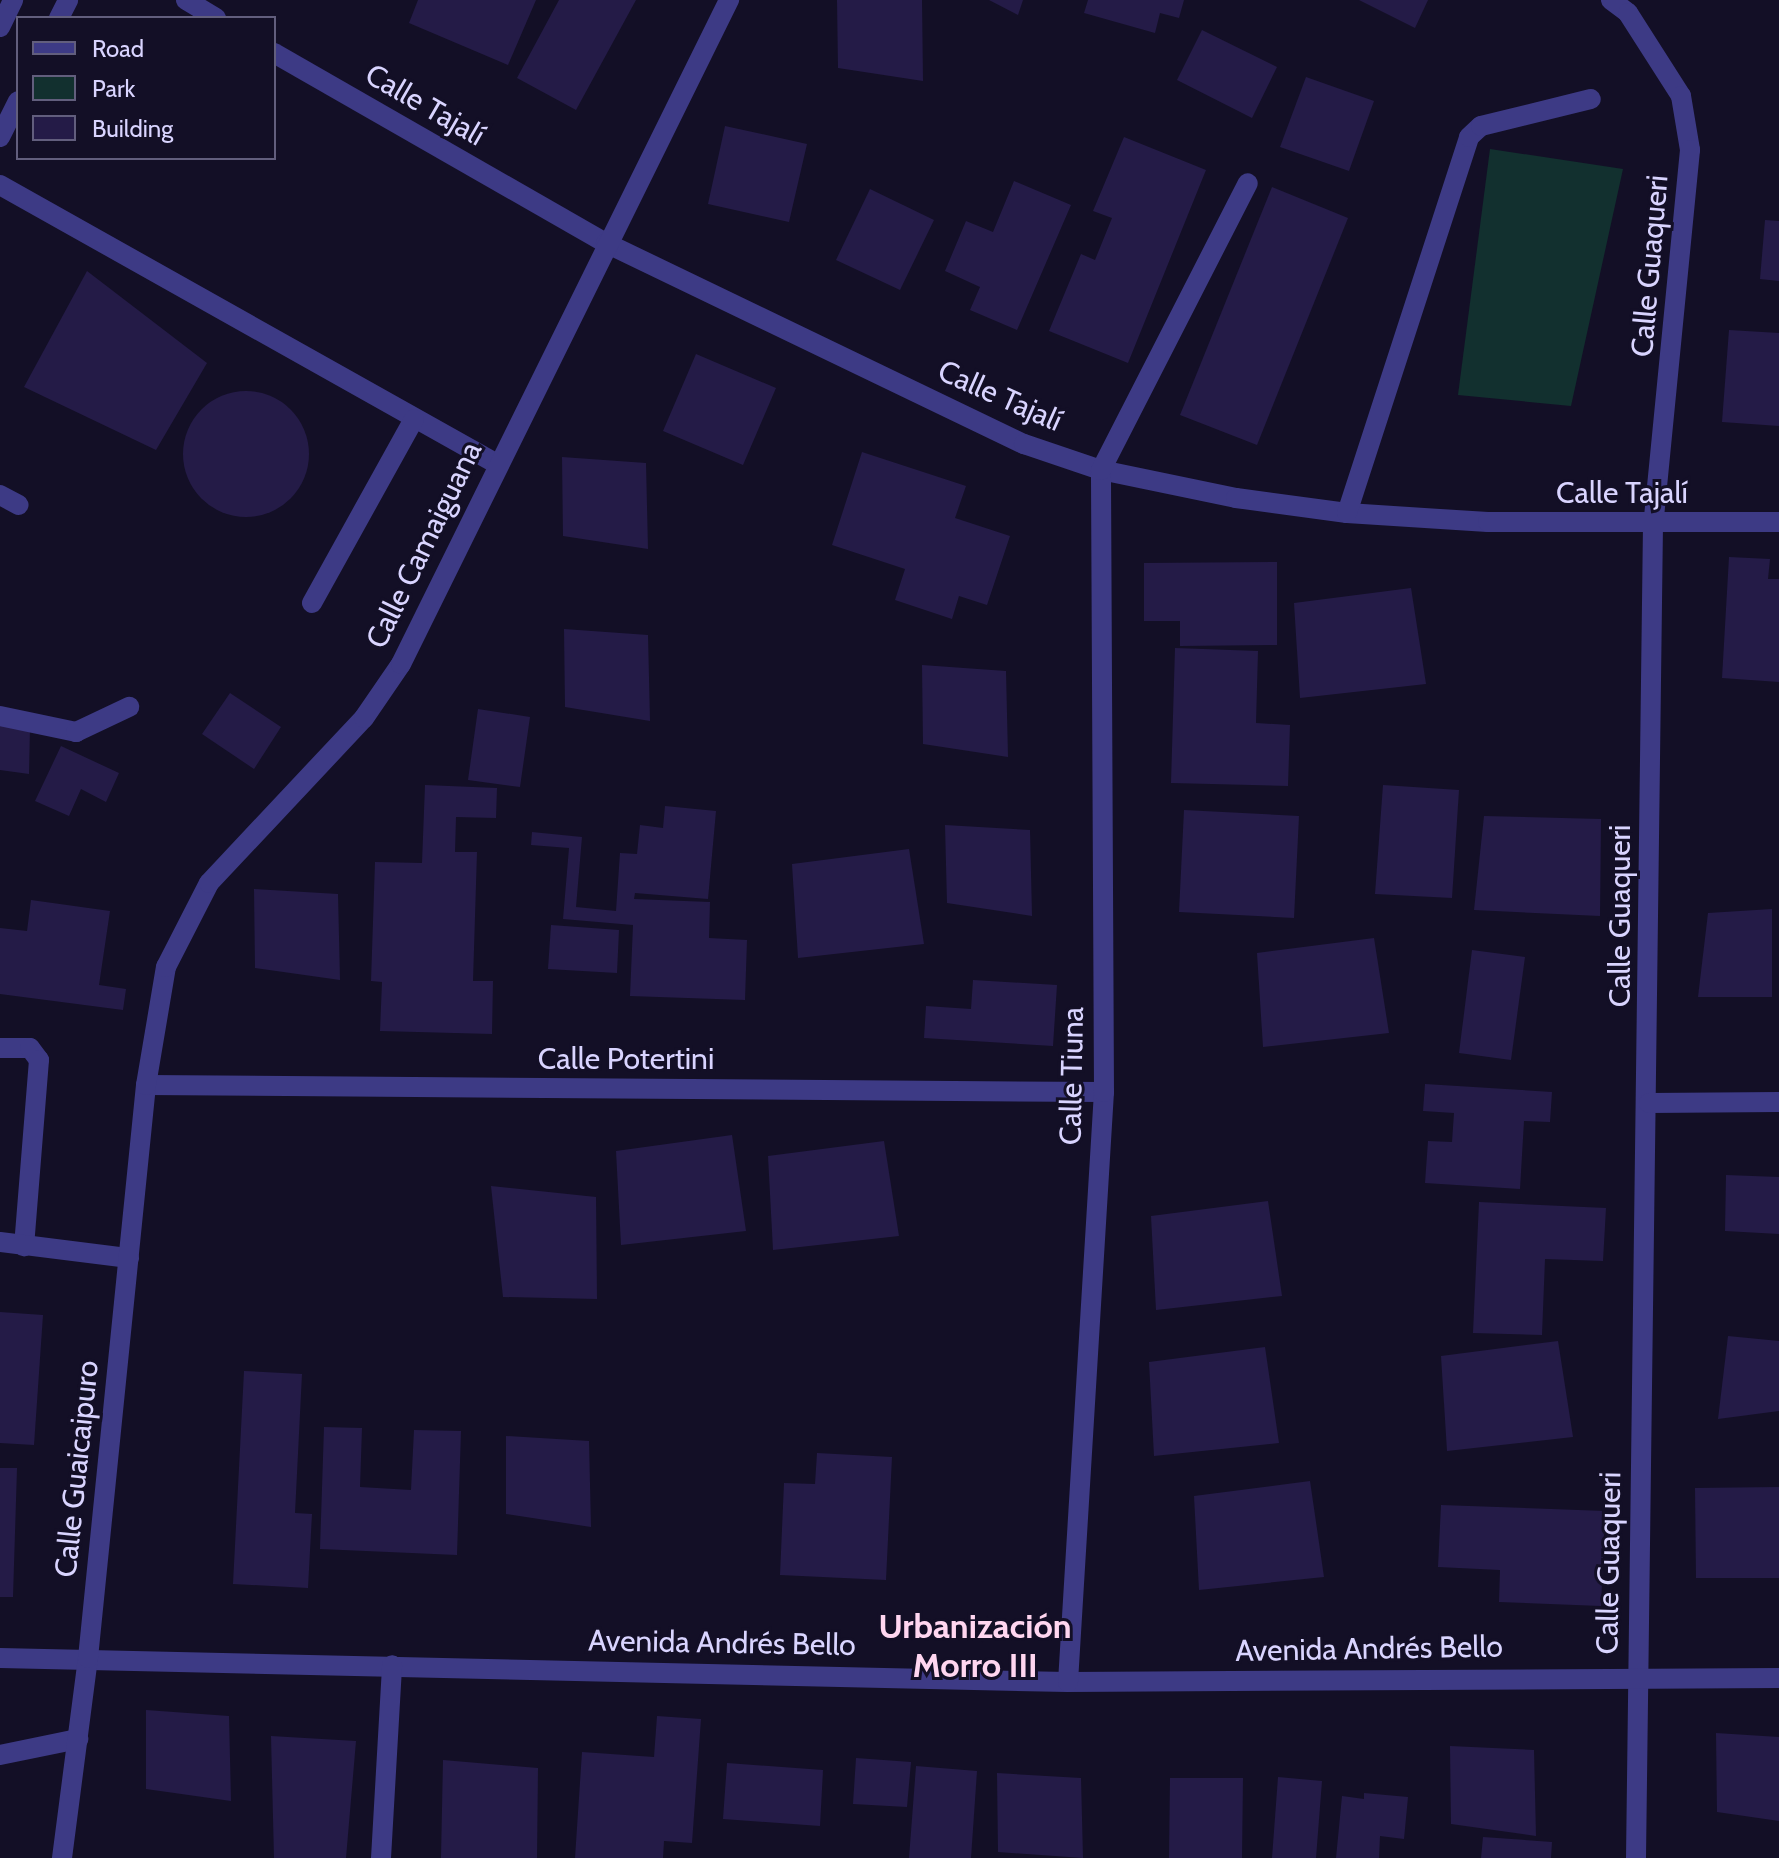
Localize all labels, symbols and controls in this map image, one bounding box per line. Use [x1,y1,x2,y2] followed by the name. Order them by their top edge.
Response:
[16,16,276,160] legend
[92,34,144,63] text: Road
[359,56,491,154] street label: Calle Tajalí
[92,74,135,103] text: Park
[92,114,173,143] text: Building
[1624,173,1676,359] street label: Calle Guaqueri
[932,353,1068,439] street label: Calle Tajalí
[358,436,490,654] street label: Calle Camaiguana
[1556,475,1688,511] street label: Calle Tajalí
[1602,825,1638,1007] street label: Calle Guaqueri
[1053,1007,1091,1145] street label: Calle Tiuna
[538,1041,714,1077] street label: Calle Potertini
[48,1359,106,1579] street label: Calle Guaicaipuro
[1589,1471,1629,1655] street label: Calle Guaqueri
[878,1606,1072,1686] district label: Urbanización Morro III
[588,1623,856,1663] street label: Avenida Andrés Bello
[1235,1629,1503,1669] street label: Avenida Andrés Bello

